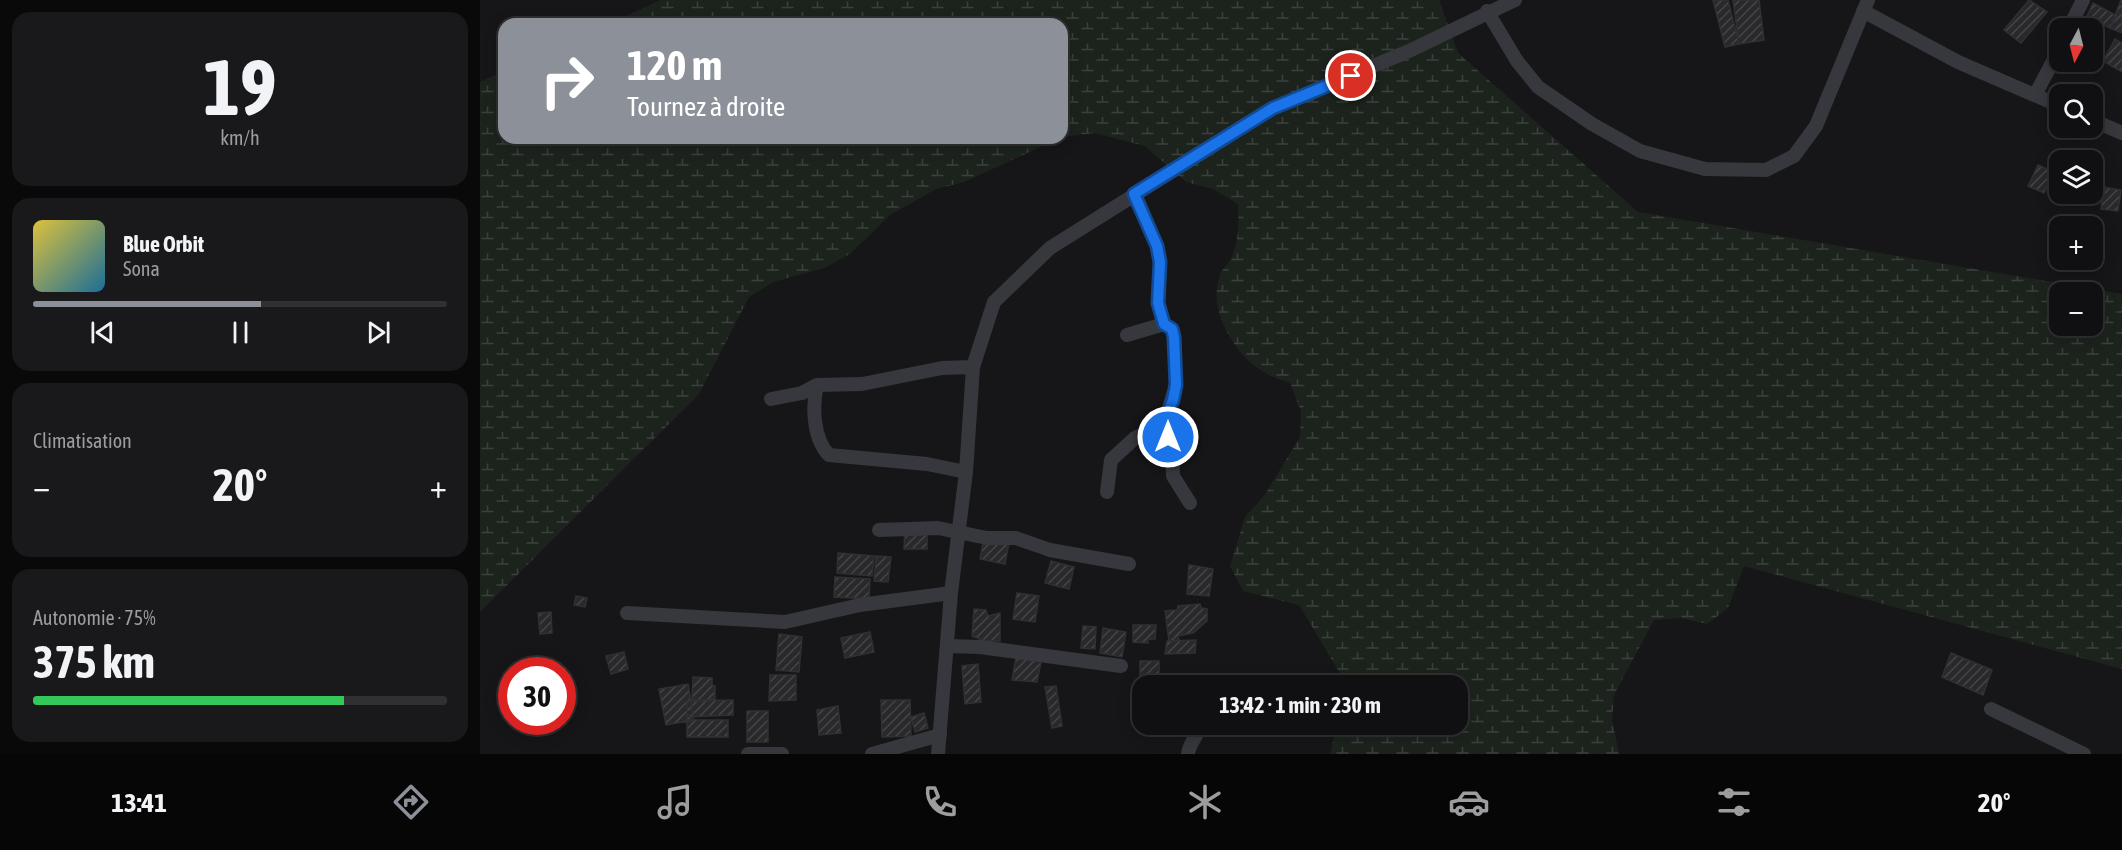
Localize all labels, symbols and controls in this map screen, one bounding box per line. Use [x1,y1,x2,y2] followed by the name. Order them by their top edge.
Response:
[2049,18,2103,72] north arrow
[2049,18,2103,336] map controls
[627,41,722,89] text: 120 m
[203,42,277,132] text: 19
[528,42,606,120] icon: right
[1325,50,1376,101] pin
[1334,59,1367,92] icon: arrive
[2049,84,2103,138] button: search
[627,91,785,122] text: Tournez à droite
[220,126,260,149] text: km/h
[2049,150,2103,204] button: layers
[2049,216,2103,270] button: +
[123,231,204,257] text: Blue Orbit
[123,257,160,280] text: Sona
[2049,282,2103,336] button: −
[86,316,119,349] icon: previous
[224,316,257,349] icon: pause
[362,316,395,349] icon: next
[1136,405,1200,469] position arrow
[33,429,132,452] text: Climatisation
[213,459,267,511] text: 20°
[33,467,50,505] text: −
[430,467,447,505] text: +
[33,606,156,629] text: Autonomie · 75%
[33,636,155,688] text: 375 km
[498,657,576,735] speed limit sign: 30
[1219,692,1381,718] text: 13:42 · 1 min · 230 m
[390,781,432,823] icon: directions
[654,781,696,823] icon: music
[919,781,961,823] icon: phone
[1184,781,1226,823] icon: climate
[1448,781,1490,823] icon: car
[1713,781,1755,823] icon: filters
[111,787,167,818] text: 13:41
[1978,787,2011,818] text: 20°

